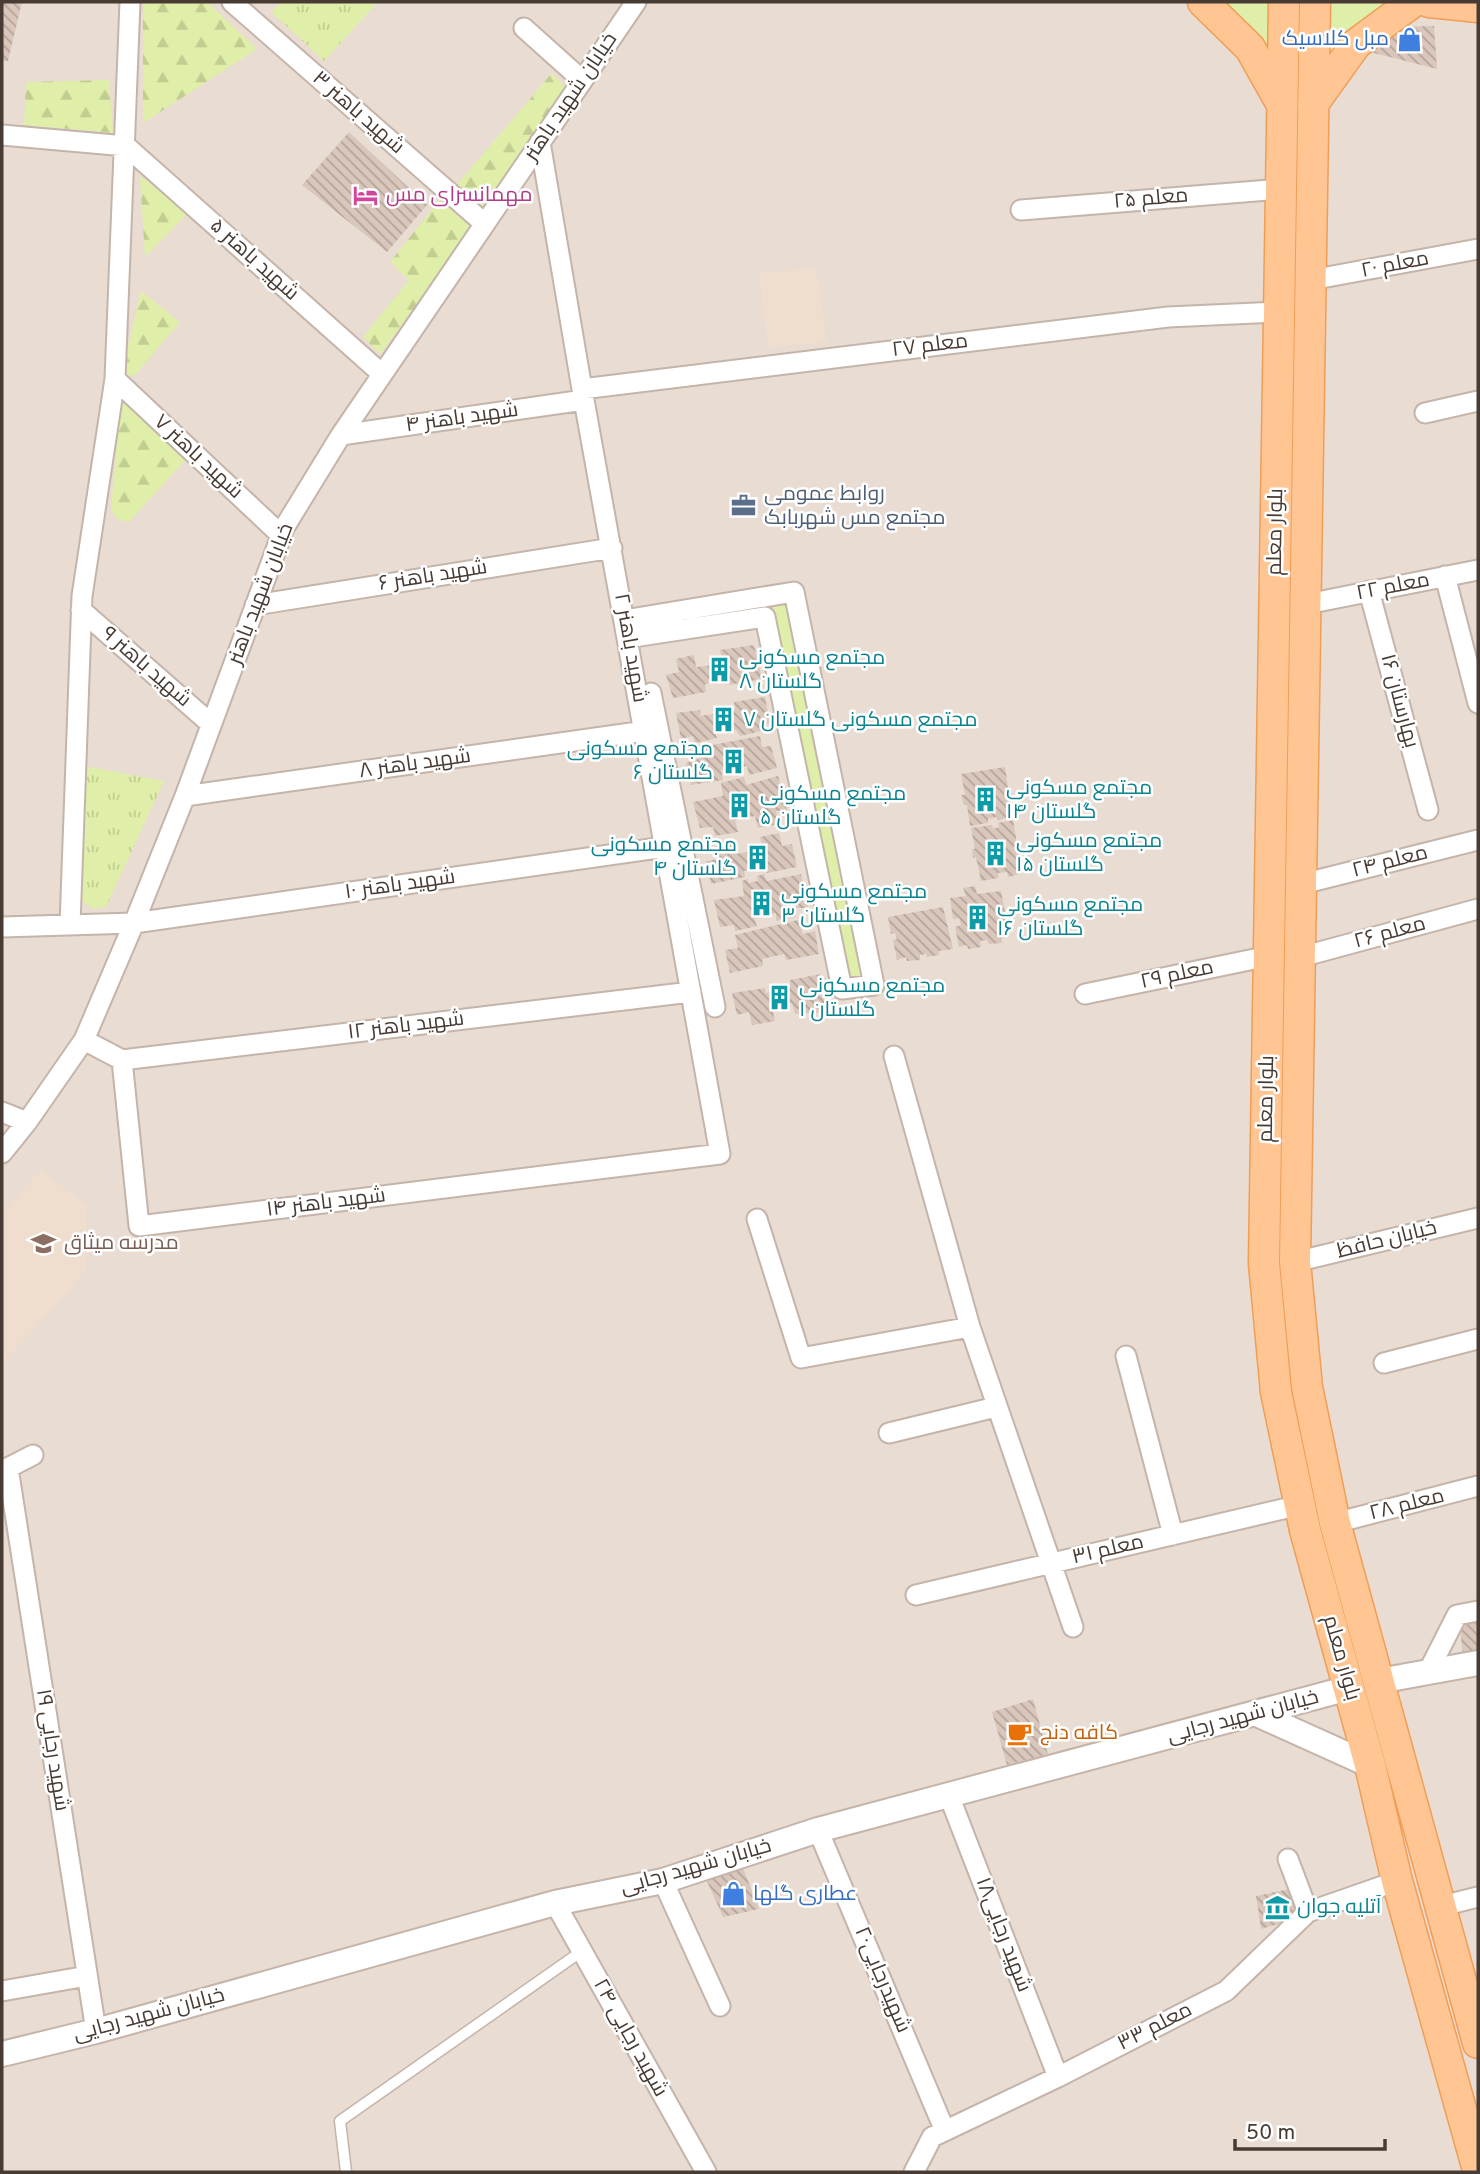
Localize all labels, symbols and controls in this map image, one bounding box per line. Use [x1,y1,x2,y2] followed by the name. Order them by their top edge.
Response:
[1395,25,1423,53] shop icon: مبل کلاسیک
[1282,26,1389,53] place label: مبل کلاسیک
[518,28,624,167] street label: خیابان شهید باهنر
[306,66,410,160] street label: شهید باهنر ۳
[352,181,380,209] hotel icon: مهمانسرای مس
[386,182,532,209] place label: مهمانسرای مس
[1113,182,1189,216] street label: معلم ۲۵
[204,213,304,307] street label: شهید باهنر ۵
[1359,245,1431,285] street label: معلم ۲۰
[891,328,969,364] street label: معلم ۲۷
[404,397,520,439] street label: شهید باهنر ۴
[148,409,248,505] street label: شهید باهنر ۷
[764,481,945,532] place label: روابط عمومی مجتمع مس شهربابک
[1262,488,1290,576] street label: بلوار معلم
[730,492,758,520] office icon: روابط عمومی مجتمع مس شهربابک
[221,519,300,669] street label: خیابان شهید باهنر
[377,554,489,598] street label: شهید باهنر ۶
[1354,567,1432,607] street label: معلم ۲۲
[607,591,653,705] street label: شهید باهنر ۲
[95,621,197,713] street label: شهید باهنر ۹
[739,645,885,696] place label: مجتمع مسکونی گلستان ۸
[1373,651,1425,751] street label: بهارستان ۱۶
[705,656,733,684] building icon: مجتمع مسکونی گلستان ۸
[709,706,737,734] building icon: مجتمع مسکونی گلستان ۷
[743,707,977,734] place label: مجتمع مسکونی گلستان ۷
[567,736,713,787] place label: مجتمع مسکونی گلستان ۶
[357,743,473,785] street label: شهید باهنر ۸
[719,747,747,775] building icon: مجتمع مسکونی گلستان ۶
[1006,775,1152,826] place label: مجتمع مسکونی گلستان ۱۴
[760,781,906,832] place label: مجتمع مسکونی گلستان ۵
[972,786,1000,814] building icon: مجتمع مسکونی گلستان ۱۴
[726,792,754,820] building icon: مجتمع مسکونی گلستان ۵
[1016,828,1162,879] place label: مجتمع مسکونی گلستان ۱۵
[591,832,737,883] place label: مجتمع مسکونی گلستان ۴
[982,839,1010,867] building icon: مجتمع مسکونی گلستان ۱۵
[1349,840,1431,884] street label: معلم ۲۴
[743,843,771,871] building icon: مجتمع مسکونی گلستان ۴
[343,864,457,906] street label: شهید باهنر ۱۰
[781,879,927,930] place label: مجتمع مسکونی گلستان ۳
[747,890,775,918] building icon: مجتمع مسکونی گلستان ۳
[997,892,1143,943] place label: مجتمع مسکونی گلستان ۱۶
[963,903,991,931] building icon: مجتمع مسکونی گلستان ۱۶
[1351,910,1429,956] street label: معلم ۲۶
[1138,954,1216,996] street label: معلم ۲۹
[799,973,945,1024] place label: مجتمع مسکونی گلستان ۱
[765,984,793,1012] building icon: مجتمع مسکونی گلستان ۱
[346,1005,466,1047] street label: شهید باهنر ۱۲
[1253,1055,1281,1143] street label: بلوار معلم
[265,1182,387,1224] street label: شهید باهنر ۱۴
[1334,1215,1440,1265] street label: خیابان حافظ
[30,1229,58,1257] school or university icon: مدرسه میثاق
[64,1230,179,1257] place label: مدرسه میثاق
[1367,1483,1447,1527] street label: معلم ۲۸
[1070,1529,1146,1571] street label: معلم ۳۱
[1316,1612,1366,1704] street label: بلوار معلم
[1164,1684,1322,1750] street label: خیابان شهید رجایی
[29,1687,75,1813] street label: شهید رجایی ۱۹
[1006,1719,1034,1747] cafe icon: کافه دنج
[1040,1720,1118,1747] place label: کافه دنج
[617,1833,775,1901] street label: خیابان شهید رجایی
[969,1874,1037,1996] street label: شهید رجایی۱۸
[719,1880,747,1908] shop icon: عطاری گلها
[753,1881,857,1908] place label: عطاری گلها
[1263,1893,1291,1921] museum icon: آتلیه جوان
[1297,1894,1382,1921] place label: آتلیه جوان
[848,1923,916,2037] street label: شهیدرجایی۲۰
[586,1974,674,2102] street label: شهید رجایی ۲۴
[70,1982,228,2048] street label: خیابان شهید رجایی
[1113,1997,1197,2057] street label: معلم ۳۳
[1235,2108,1386,2152] scale bar
[1246,2120,1295,2147] text: 50 m

